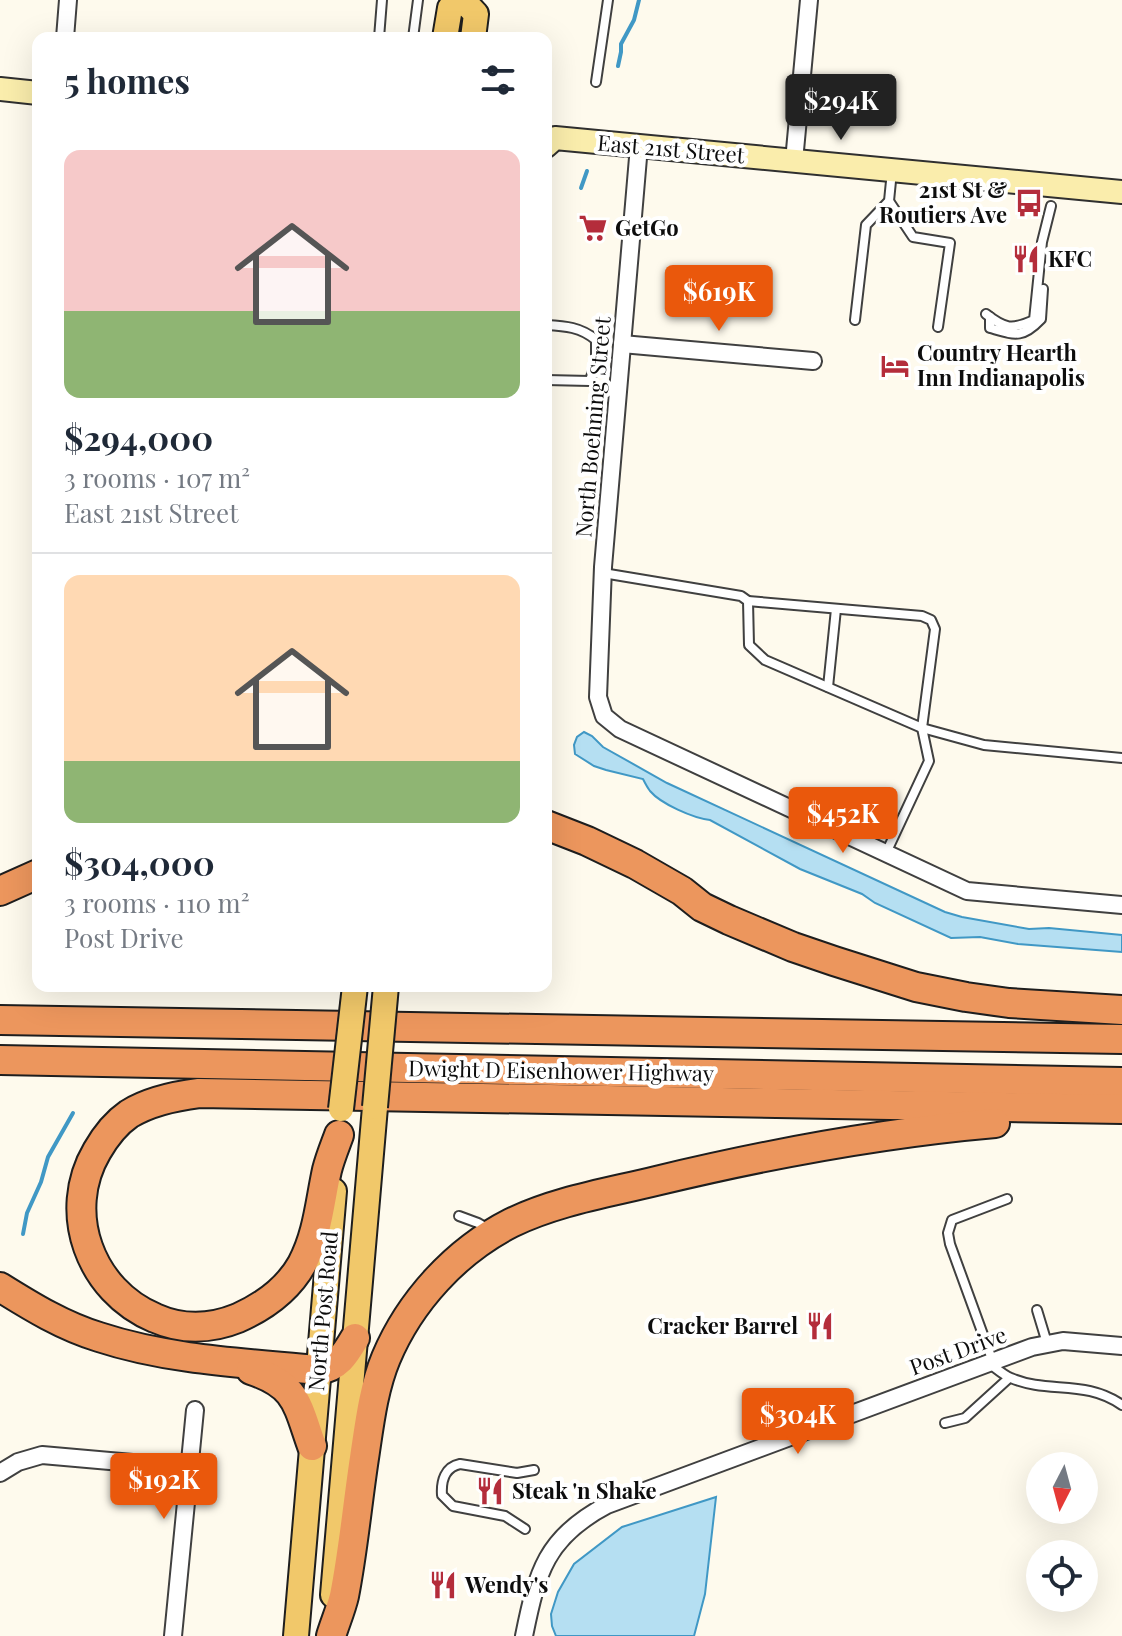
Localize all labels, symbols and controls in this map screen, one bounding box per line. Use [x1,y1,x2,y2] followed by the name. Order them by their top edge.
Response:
[64,57,190,103] text: 5 homes
[476,58,520,102] icon: filters
[785,74,897,142] pin: $294K
[803,82,879,117] text: $294K
[596,127,747,169] street label: East 21st Street
[879,174,1007,229] place label: 21st St & Routiers Ave
[1014,188,1044,218] bus stop icon: 21st St & Routiers Ave
[220,202,364,346] icon: home
[615,212,679,242] place label: GetGo
[578,213,608,243] supermarket icon: GetGo
[1048,243,1092,273] place label: KFC
[1011,244,1041,274] restaurant icon: KFC
[663,265,775,333] pin: $619K
[683,273,755,308] text: $619K
[567,314,617,539] street label: North Boehning Street
[917,337,1085,392] place label: Country Hearth Inn Indianapolis
[880,351,910,381] hotel icon: Country Hearth Inn Indianapolis
[64,414,213,460] text: $294,000
[64,460,250,495] text: 3 rooms · 107 m²
[64,495,238,530] text: East 21st Street
[220,627,364,771] icon: home
[787,787,899,855] pin: $452K
[807,795,879,830] text: $452K
[64,839,215,885] text: $304,000
[64,885,249,920] text: 3 rooms · 110 m²
[64,920,184,955] text: Post Drive
[408,1052,714,1088] street label: Dwight D Eisenhower Highway
[300,1229,344,1392] street label: North Post Road
[647,1310,798,1340] place label: Cracker Barrel
[805,1311,835,1341] restaurant icon: Cracker Barrel
[905,1319,1010,1381] street label: Post Drive
[742,1388,854,1456] pin: $304K
[760,1396,836,1431] text: $304K
[1026,1452,1098,1524] north arrow
[1026,1452,1098,1612] map controls
[108,1453,220,1521] pin: $192K
[128,1461,200,1496] text: $192K
[512,1475,657,1505] place label: Steak 'n Shake
[475,1476,505,1506] restaurant icon: Steak 'n Shake
[1026,1540,1098,1612] button: locate
[464,1569,548,1599] place label: Wendy's
[428,1570,458,1600] restaurant icon: Wendy's

